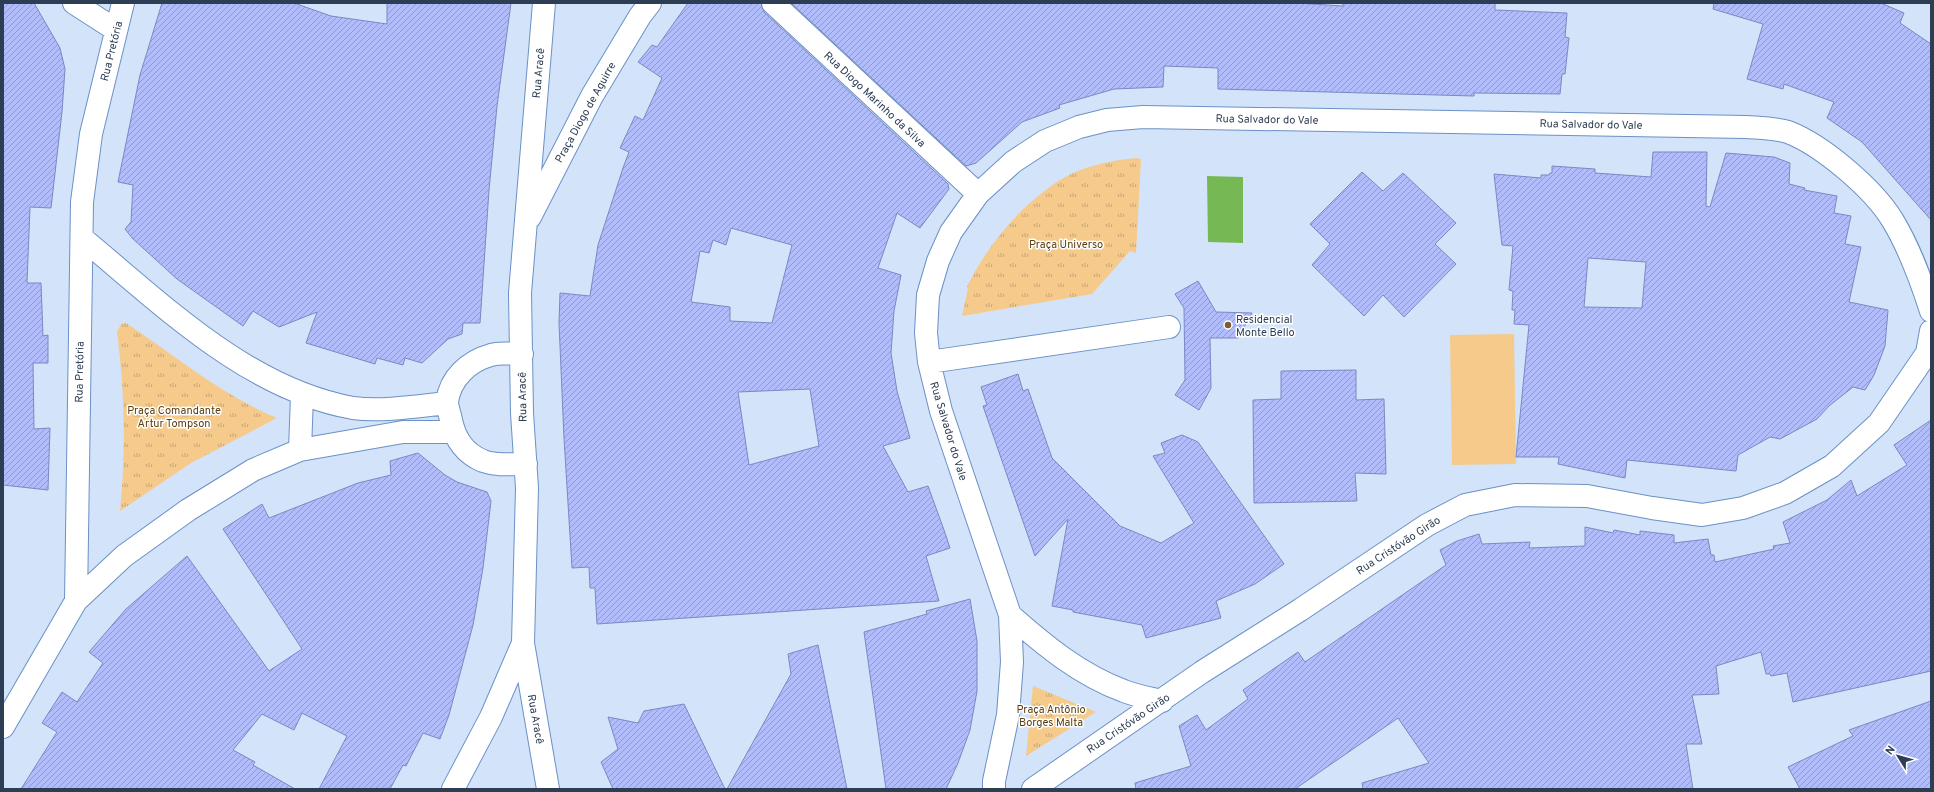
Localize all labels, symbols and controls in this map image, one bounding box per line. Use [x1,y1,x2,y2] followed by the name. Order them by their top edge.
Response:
[98,19,126,83] street label: Rua Pretória
[530,47,548,99] street label: Rua Aracê
[821,49,928,151] street label: Rua Diogo Marinho da Silva
[552,60,619,165] street label: Praça Diogo de Aguirre
[1215,112,1319,128] street label: Rua Salvador do Vale
[1539,117,1643,133] street label: Rua Salvador do Vale
[1029,238,1103,252] park label: Praça Universo
[1236,313,1295,340] place label: Residencial Monte Bello
[1223,320,1233,330] marker: Residencial Monte Bello
[72,341,88,403] street label: Rua Pretória
[516,372,530,422] street label: Rua Aracê
[926,380,970,483] street label: Rua Salvador do Vale
[127,404,221,431] park label: Praça Comandante Artur Tompson
[1354,513,1443,578] street label: Rua Cristóvão Girão
[1084,691,1173,757] street label: Rua Cristóvão Girão
[524,693,546,745] street label: Rua Aracê
[1016,703,1086,730] park label: Praça Antônio Borges Malta
[1878,736,1918,776] north arrow
[1883,743,1899,758] text: N

